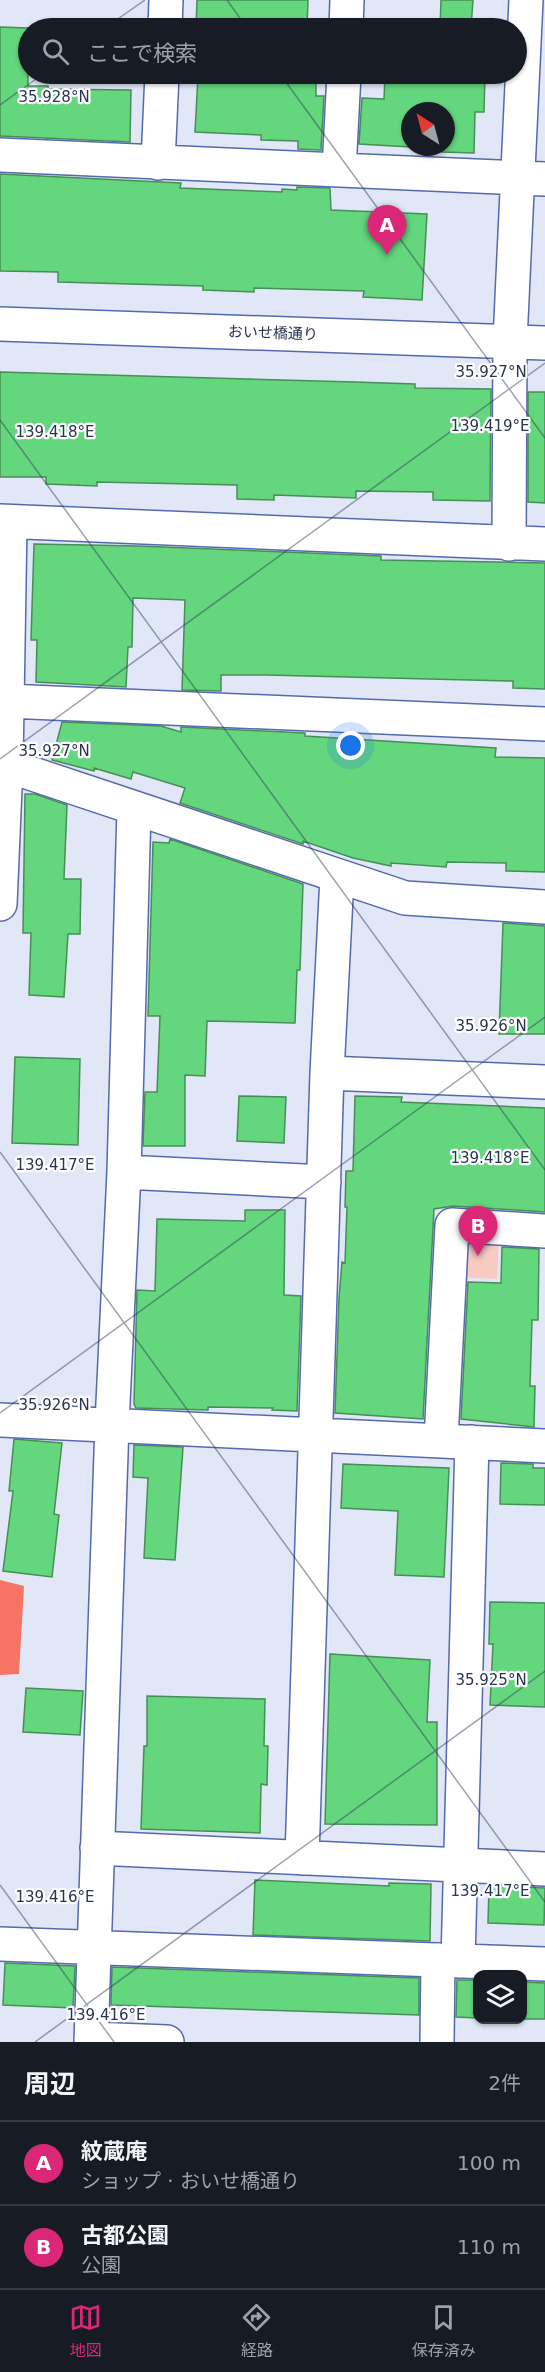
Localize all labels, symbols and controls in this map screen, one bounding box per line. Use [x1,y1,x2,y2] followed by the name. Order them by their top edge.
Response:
[18,18,527,84] search box
[39,35,72,68] icon: search
[87,41,197,66] text: ここで検索
[18,88,90,106] text: 35.928°N
[401,102,455,156] north arrow
[368,206,406,255] pin: A
[228,322,318,344] street label: おいせ橋通り
[455,363,527,381] text: 35.927°N
[450,417,530,435] text: 139.419°E
[15,423,95,441] text: 139.418°E
[336,731,365,760] your location
[18,742,90,760] text: 35.927°N
[455,1017,527,1035] text: 35.926°N
[450,1149,530,1167] text: 139.418°E
[15,1156,95,1174] text: 139.417°E
[458,1206,498,1256] pin: B
[18,1396,90,1414] text: 35.926°N
[455,1671,527,1689] text: 35.925°N
[450,1882,530,1900] text: 139.417°E
[15,1888,95,1906] text: 139.416°E
[473,1970,527,2024] map controls
[473,1970,527,2024] button: layers
[66,2006,146,2024] text: 139.416°E
[24,2069,76,2099] text: 周辺
[488,2071,521,2095] text: 2件
[81,2139,147,2164] text: 紋蔵庵
[36,2151,51,2175] text: A
[457,2151,521,2175] text: 100 m
[81,2169,300,2193] text: ショップ · おいせ橋通り
[81,2223,169,2248] text: 古都公園
[36,2235,51,2259] text: B
[457,2235,521,2259] text: 110 m
[81,2253,121,2277] text: 公園
[69,2301,102,2361] tab: 地図
[240,2301,273,2361] tab: 経路
[412,2301,476,2361] tab: 保存済み

